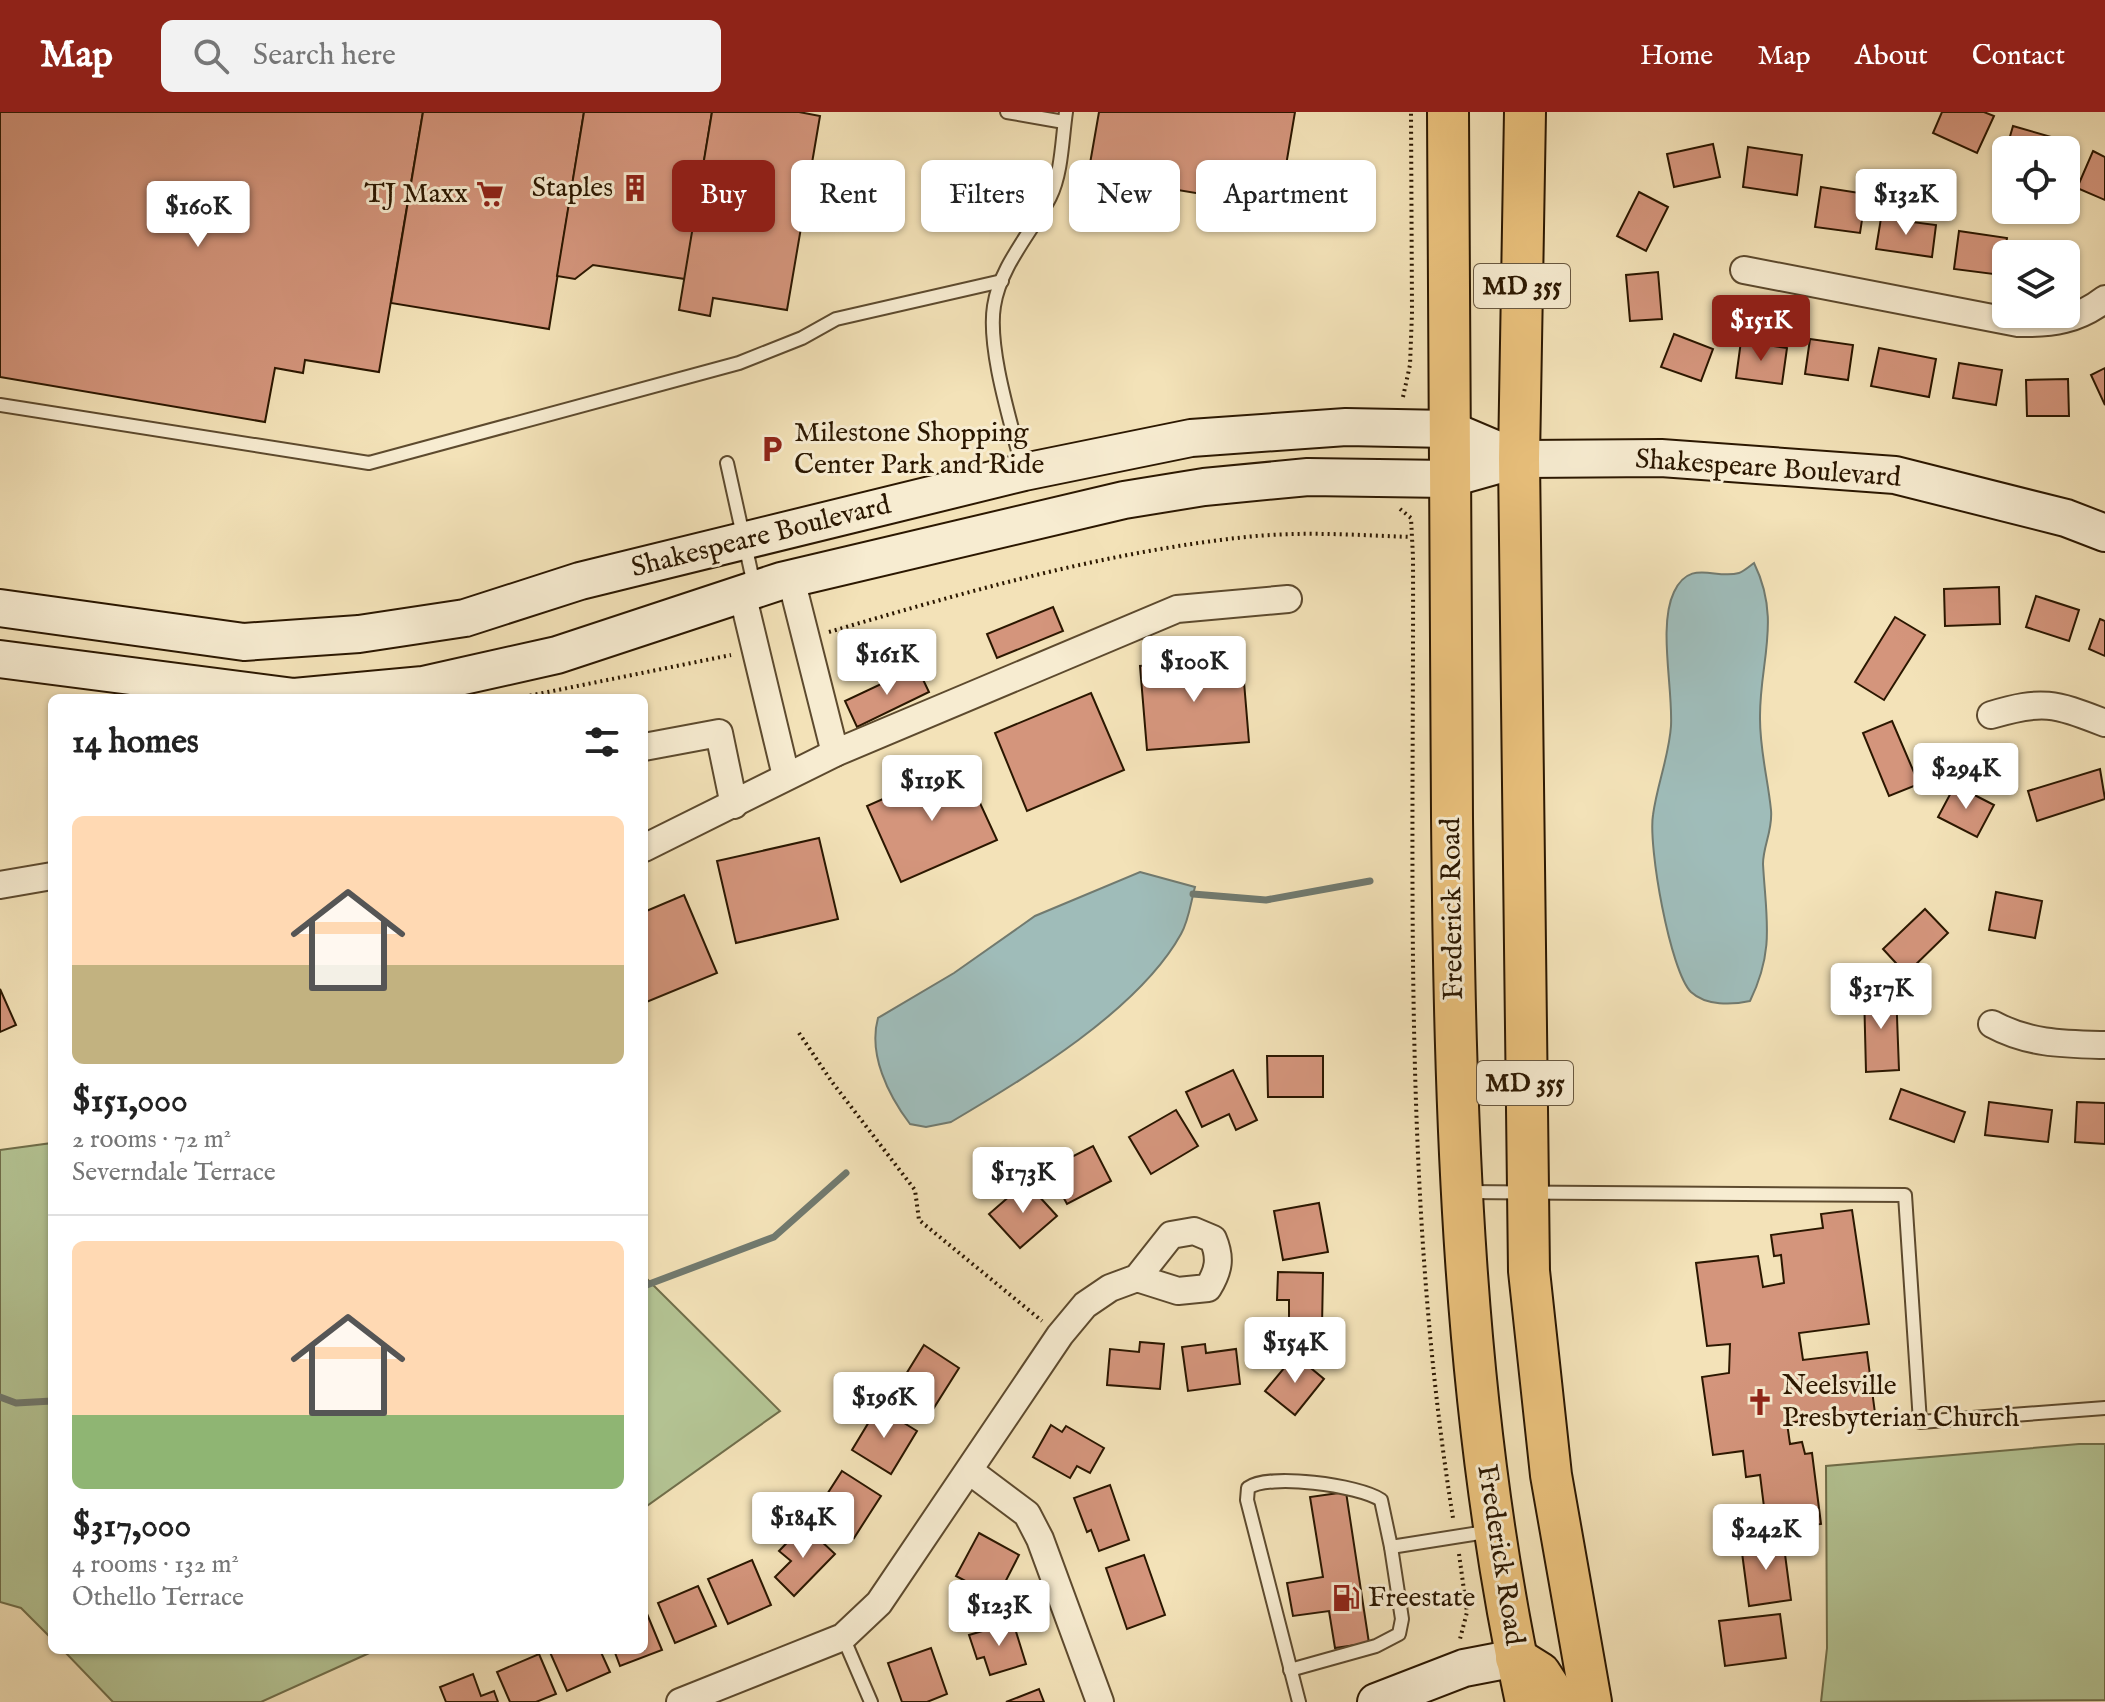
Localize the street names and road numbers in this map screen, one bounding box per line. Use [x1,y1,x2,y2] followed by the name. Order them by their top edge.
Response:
[1474,264,1570,308] road number: MD 355
[1634,442,1902,496] street label: Shakespeare Boulevard
[628,488,894,586] street label: Shakespeare Boulevard
[1434,817,1472,1000] street label: Frederick Road
[1477,1061,1573,1105] road number: MD 355
[1468,1462,1532,1648] street label: Frederick Road

